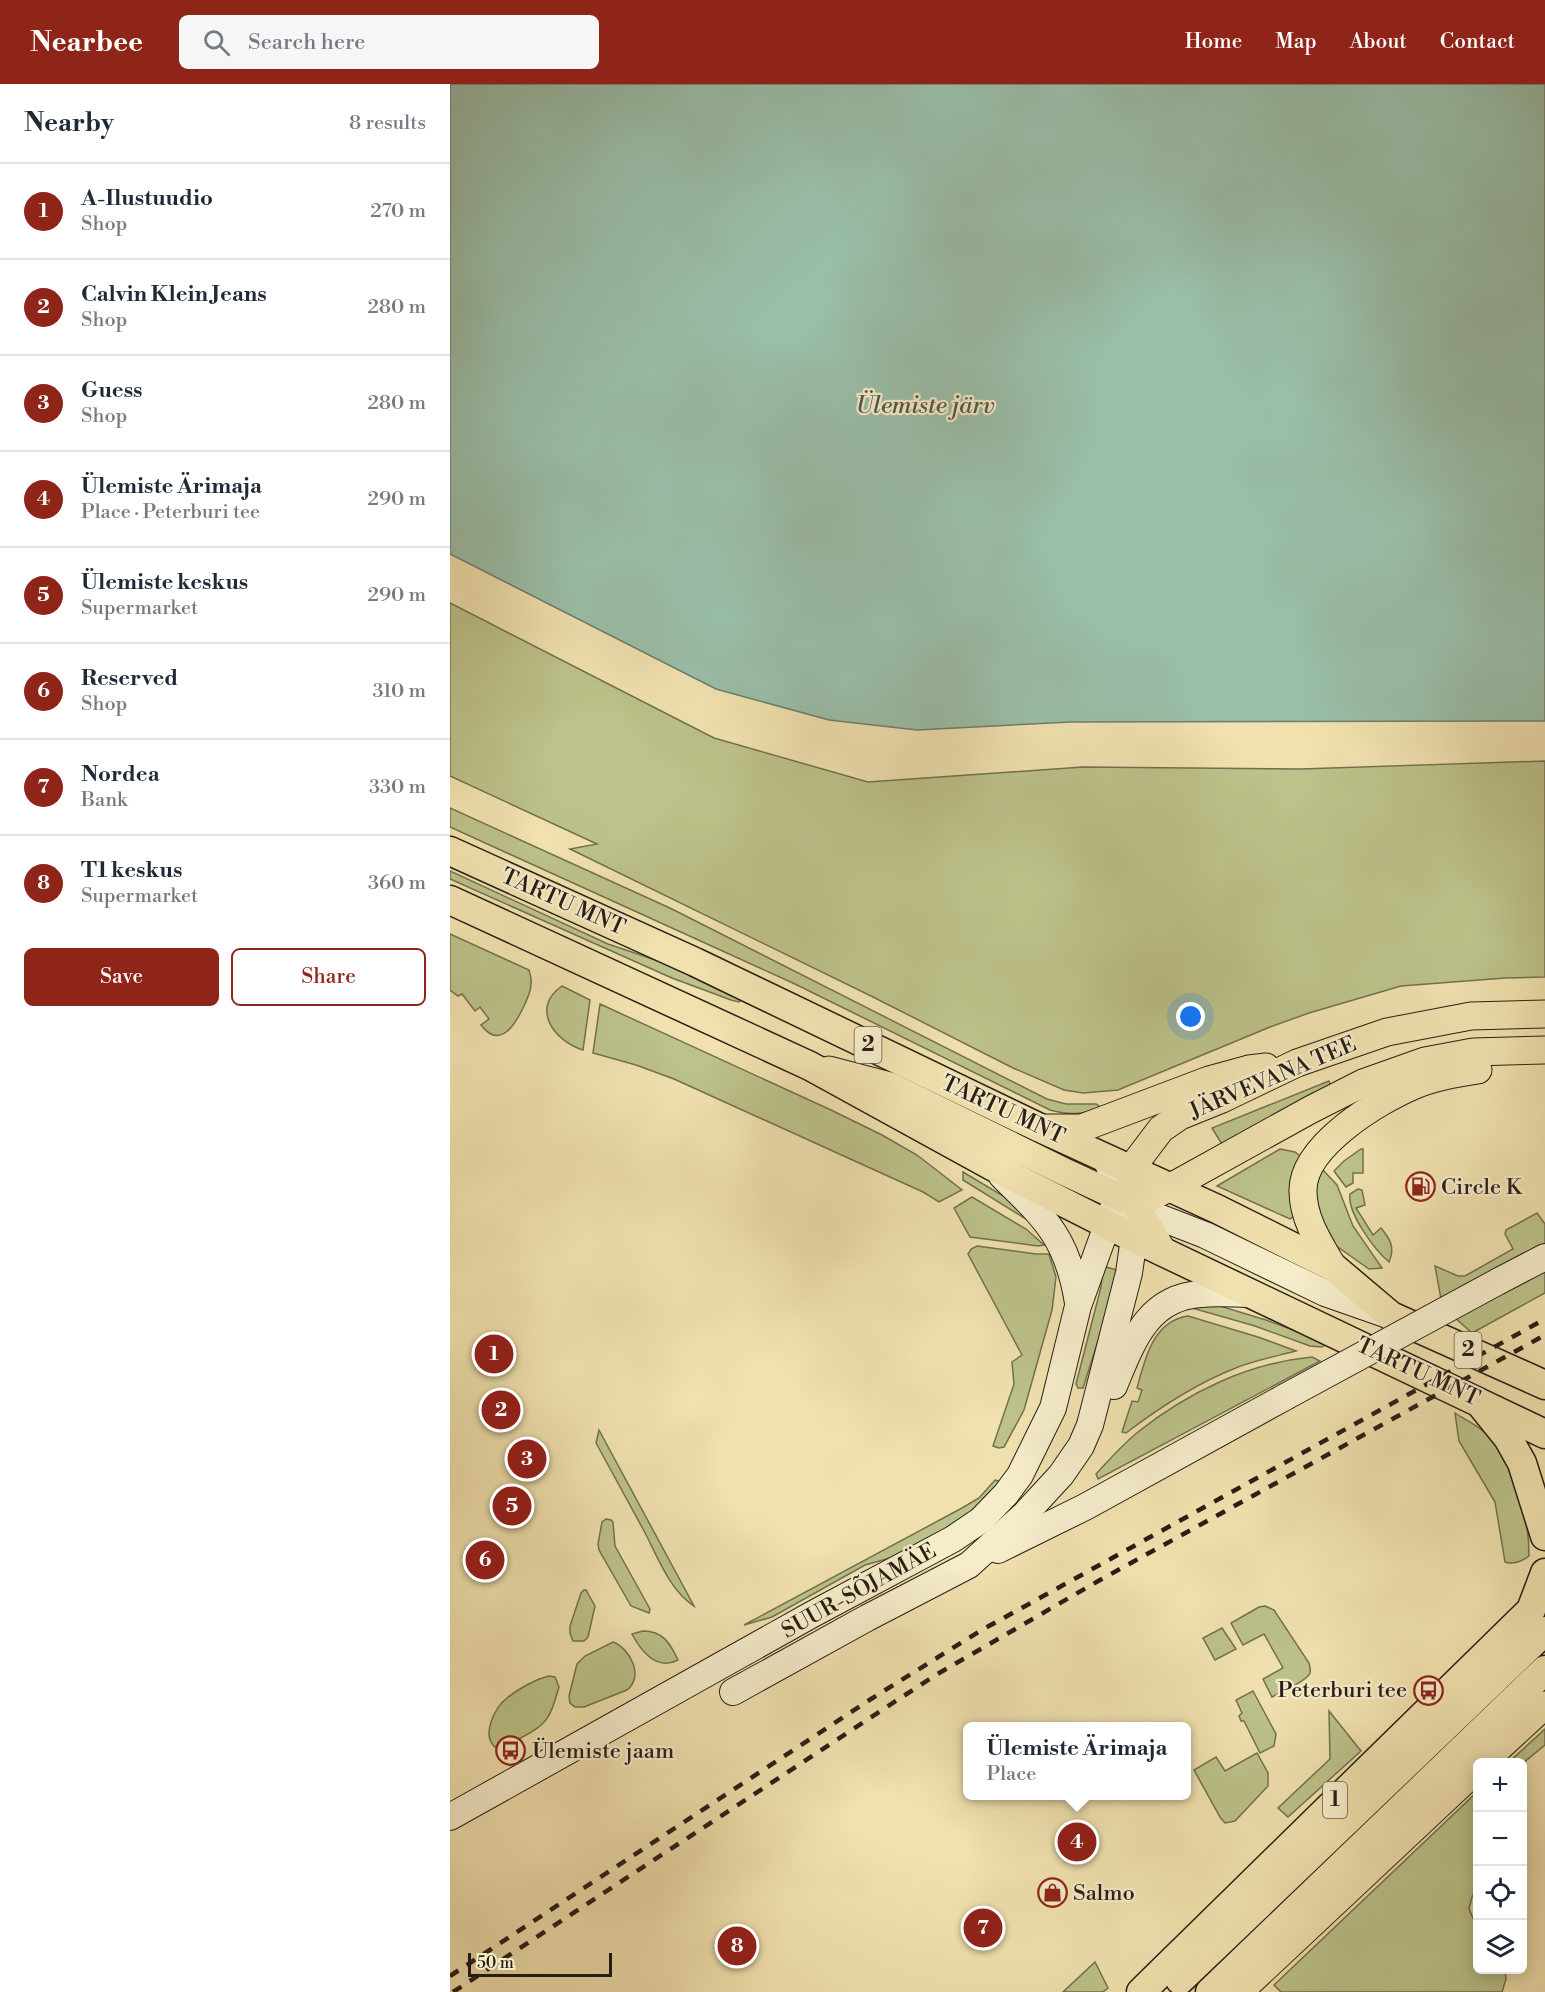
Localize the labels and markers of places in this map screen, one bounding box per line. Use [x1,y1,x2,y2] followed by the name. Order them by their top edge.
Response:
[1404,1171,1436,1203] fuel station icon: Circle K
[1441,1174,1524,1201] place label: Circle K
[474,1332,513,1376] pin: 1
[482,1388,520,1432] pin: 2
[508,1436,547,1482] pin: 3
[492,1484,532,1528] pin: 5
[465,1538,504,1582] pin: 6
[1412,1674,1444,1706] bus stop icon: Peterburi tee
[1278,1677,1407,1704] place label: Peterburi tee
[495,1735,527,1767] bus stop icon: Ülemiste jaam
[532,1737,674,1765] place label: Ülemiste jaam
[1058,1820,1096,1864] pin: 4
[1036,1877,1068,1909] shop icon: Salmo
[1073,1880,1135,1907] place label: Salmo
[964,1906,1002,1950] pin: 7
[718,1924,756,1968] pin: 8

